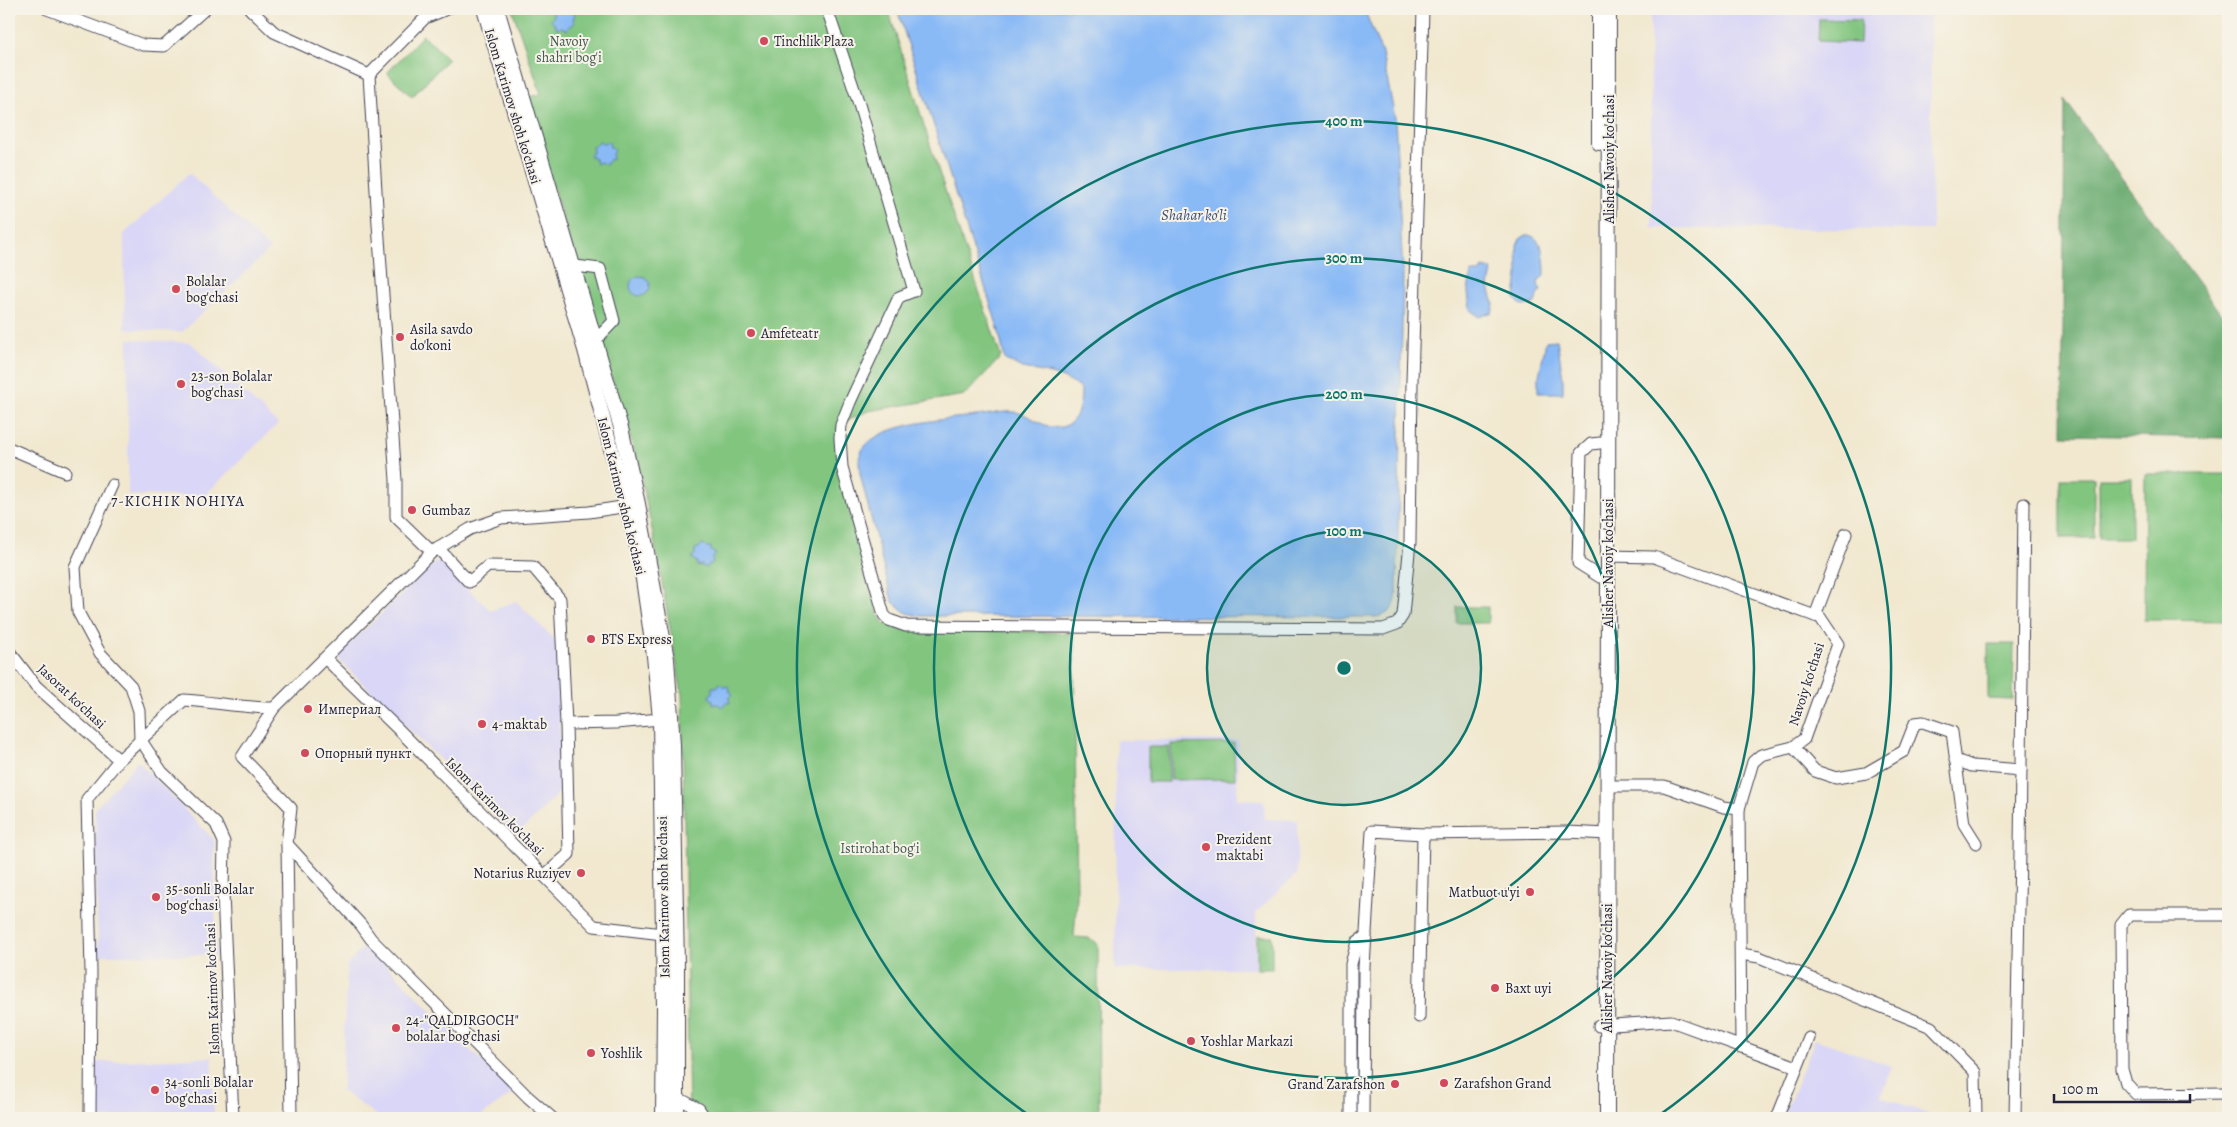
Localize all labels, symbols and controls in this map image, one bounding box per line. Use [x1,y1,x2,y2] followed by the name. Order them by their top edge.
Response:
[480,26,545,187] street label: Islom Karimov shoh ko'chasi
[536,32,602,67] park label: Navoiy shahri bog'i
[774,32,854,51] place label: Tinchlik Plaza
[758,35,770,47] marker: Tinchlik Plaza
[1600,94,1619,225] street label: Alisher Navoiy ko'chasi
[1325,111,1363,131] text: 400 m
[1161,205,1227,225] water label: Shahar ko'li
[1326,248,1363,268] text: 300 m
[186,272,238,307] place label: Bolalar bog'chasi
[170,283,182,295] marker: Bolalar bog'chasi
[409,320,473,355] place label: Asila savdo do'koni
[760,324,819,343] place label: Amfeteatr
[745,327,757,339] marker: Amfeteatr
[394,331,406,343] marker: Asila savdo do'koni
[191,367,273,402] place label: 23-son Bolalar bog'chasi
[175,378,187,390] marker: 23-son Bolalar bog'chasi
[1325,384,1363,404] text: 200 m
[593,415,650,577] street label: Islom Karimov shoh ko'chasi
[111,491,245,511] district label: 7-KICHIK NOHIYA
[1599,498,1618,629] street label: Alisher Navoiy ko'chasi
[422,501,470,520] place label: Gumbaz
[406,504,418,516] marker: Gumbaz
[1326,521,1362,541] text: 100 m
[601,630,672,649] place label: BTS Express
[585,633,597,645] marker: BTS Express
[1784,640,1829,728] street label: Navoiy ko'chasi
[1335,659,1353,677] centre of rings
[33,660,110,733] street label: Jasorat ko‘chasi
[318,700,381,719] place label: Империал
[302,703,314,715] marker: Империал
[492,715,547,734] place label: 4-maktab
[476,718,488,730] marker: 4-maktab
[315,744,411,763] place label: Опорный пункт
[299,747,311,759] marker: Опорный пункт
[441,753,548,860] street label: Islom Karimov ko'chasi
[653,816,674,978] street label: Islom Karimov shoh ko'chasi
[1216,830,1272,865] place label: Prezident maktabi
[840,839,920,858] park label: Istirohat bog'i
[1200,841,1212,853] marker: Prezident maktabi
[473,864,572,883] place label: Notarius Ruziyev
[575,867,587,879] marker: Notarius Ruziyev
[166,880,255,915] place label: 35-sonli Bolalar bog'chasi
[1449,883,1520,902] place label: Matbuot u'yi
[1524,886,1536,898] marker: Matbuot u'yi
[150,891,162,903] marker: 35-sonli Bolalar bog'chasi
[1598,903,1617,1034] street label: Alisher Navoiy ko'chasi
[201,923,224,1055] street label: Islom Karimov ko‘chasi
[1505,979,1552,998] place label: Baxt uyi
[1489,982,1501,994] marker: Baxt uyi
[406,1011,519,1046] place label: 24-"QALDIRGOCH" bolalar bog'chasi
[390,1022,402,1034] marker: 24-"QALDIRGOCH" bolalar bog'chasi
[1200,1032,1293,1051] place label: Yoshlar Markazi
[1185,1035,1197,1047] marker: Yoshlar Markazi
[600,1044,642,1063] place label: Yoshlik
[585,1047,597,1059] marker: Yoshlik
[2054,1072,2191,1104] scale bar
[165,1073,254,1108] place label: 34-sonli Bolalar bog'chasi
[1454,1074,1552,1093] place label: Zarafshon Grand
[1288,1075,1385,1094] place label: Grand Zarafshon
[1438,1077,1450,1089] marker: Zarafshon Grand
[1389,1078,1401,1090] marker: Grand Zarafshon
[2062,1079,2099,1099] text: 100 m
[149,1084,161,1096] marker: 34-sonli Bolalar bog'chasi

